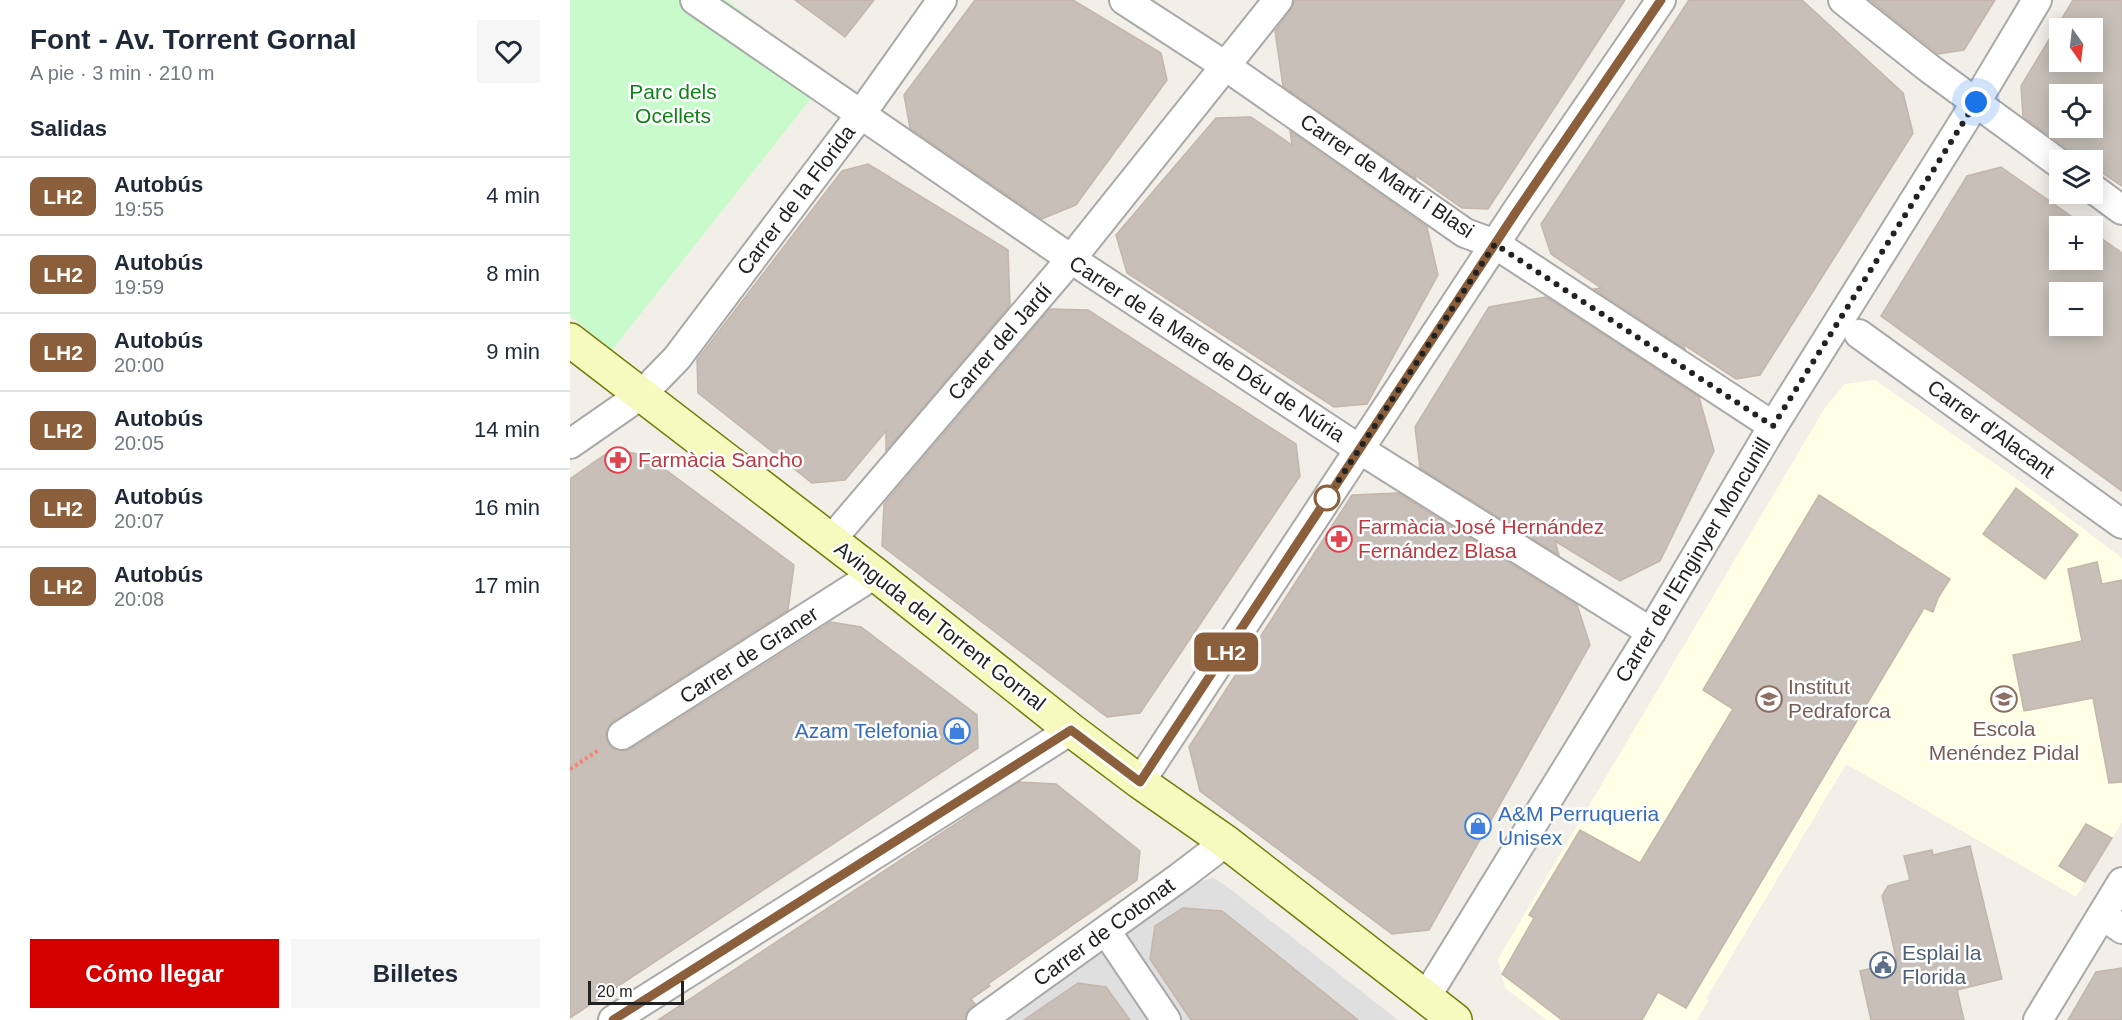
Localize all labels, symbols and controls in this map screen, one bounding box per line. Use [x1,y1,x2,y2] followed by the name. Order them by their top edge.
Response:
[2049,18,2103,72] north arrow
[2049,18,2103,336] map controls
[477,20,540,83] button: heart
[30,24,357,55] text: Font - Av. Torrent Gornal
[30,62,215,84] text: A pie · 3 min · 210 m
[629,80,717,127] park label: Parc dels Ocellets
[2049,84,2103,138] button: locate
[1961,87,1991,117] your location
[1296,109,1478,242] street label: Carrer de Martí i Blasi
[30,116,107,141] text: Salidas
[732,120,859,279] street label: Carrer de la Florida
[2049,150,2103,204] button: layers
[114,172,203,197] text: Autobús
[486,183,540,208] text: 4 min
[43,185,83,208] text: LH2
[114,198,164,220] text: 19:55
[2049,216,2103,270] button: +
[114,250,203,275] text: Autobús
[1065,251,1349,446] street label: Carrer de la Mare de Déu de Núria
[486,261,540,286] text: 8 min
[43,263,83,286] text: LH2
[114,276,164,298] text: 19:59
[943,279,1056,404] street label: Carrer del Jardí
[2049,282,2103,336] button: −
[114,328,203,353] text: Autobús
[486,339,540,364] text: 9 min
[43,341,83,364] text: LH2
[114,354,164,376] text: 20:00
[1923,375,2059,482] street label: Carrer d'Alacant
[114,406,203,431] text: Autobús
[474,417,540,442] text: 14 min
[43,419,83,442] text: LH2
[114,432,164,454] text: 20:05
[1610,434,1775,686] street label: Carrer de l'Enginyer Moncunill
[603,445,633,475] pharmacy icon: Farmàcia Sancho
[638,448,803,471] place label: Farmàcia Sancho
[114,484,203,509] text: Autobús
[1314,485,1340,511] unlabelled marker
[474,495,540,520] text: 16 min
[43,497,83,520] text: LH2
[114,510,164,532] text: 20:07
[1358,515,1604,562] place label: Farmàcia José Hernández Fernández Blasa
[1324,524,1354,554] pharmacy icon: Farmàcia José Hernández Fernández Blasa
[830,536,1050,715] street label: Avinguda del Torrent Gornal
[114,562,203,587] text: Autobús
[474,573,540,598] text: 17 min
[43,575,83,598] text: LH2
[114,588,164,610] text: 20:08
[675,601,822,708] street label: Carrer de Graner
[1192,632,1260,672] line badge: LH2
[1206,641,1246,664] text: LH2
[1788,675,1891,722] place label: Institut Pedraforca
[1754,684,1784,714] school or university icon: Institut Pedraforca
[1989,684,2019,714] school or university icon: Escola Menéndez Pidal
[942,716,972,746] shop icon: Azam Telefonia
[1929,717,2079,764] place label: Escola Menéndez Pidal
[795,719,938,742] place label: Azam Telefonia
[1498,802,1659,849] place label: A&M Perruqueria Unisex
[1463,811,1493,841] shop icon: A&M Perruqueria Unisex
[1029,873,1179,990] street label: Carrer de Cotonat
[30,939,279,1008] button: Cómo llegar
[291,939,540,1008] button: Billetes
[1902,941,1982,988] place label: Esplai la Florida
[1868,950,1898,980] public building icon: Esplai la Florida
[588,978,684,1006] scale bar
[597,983,633,1000] text: 20 m

